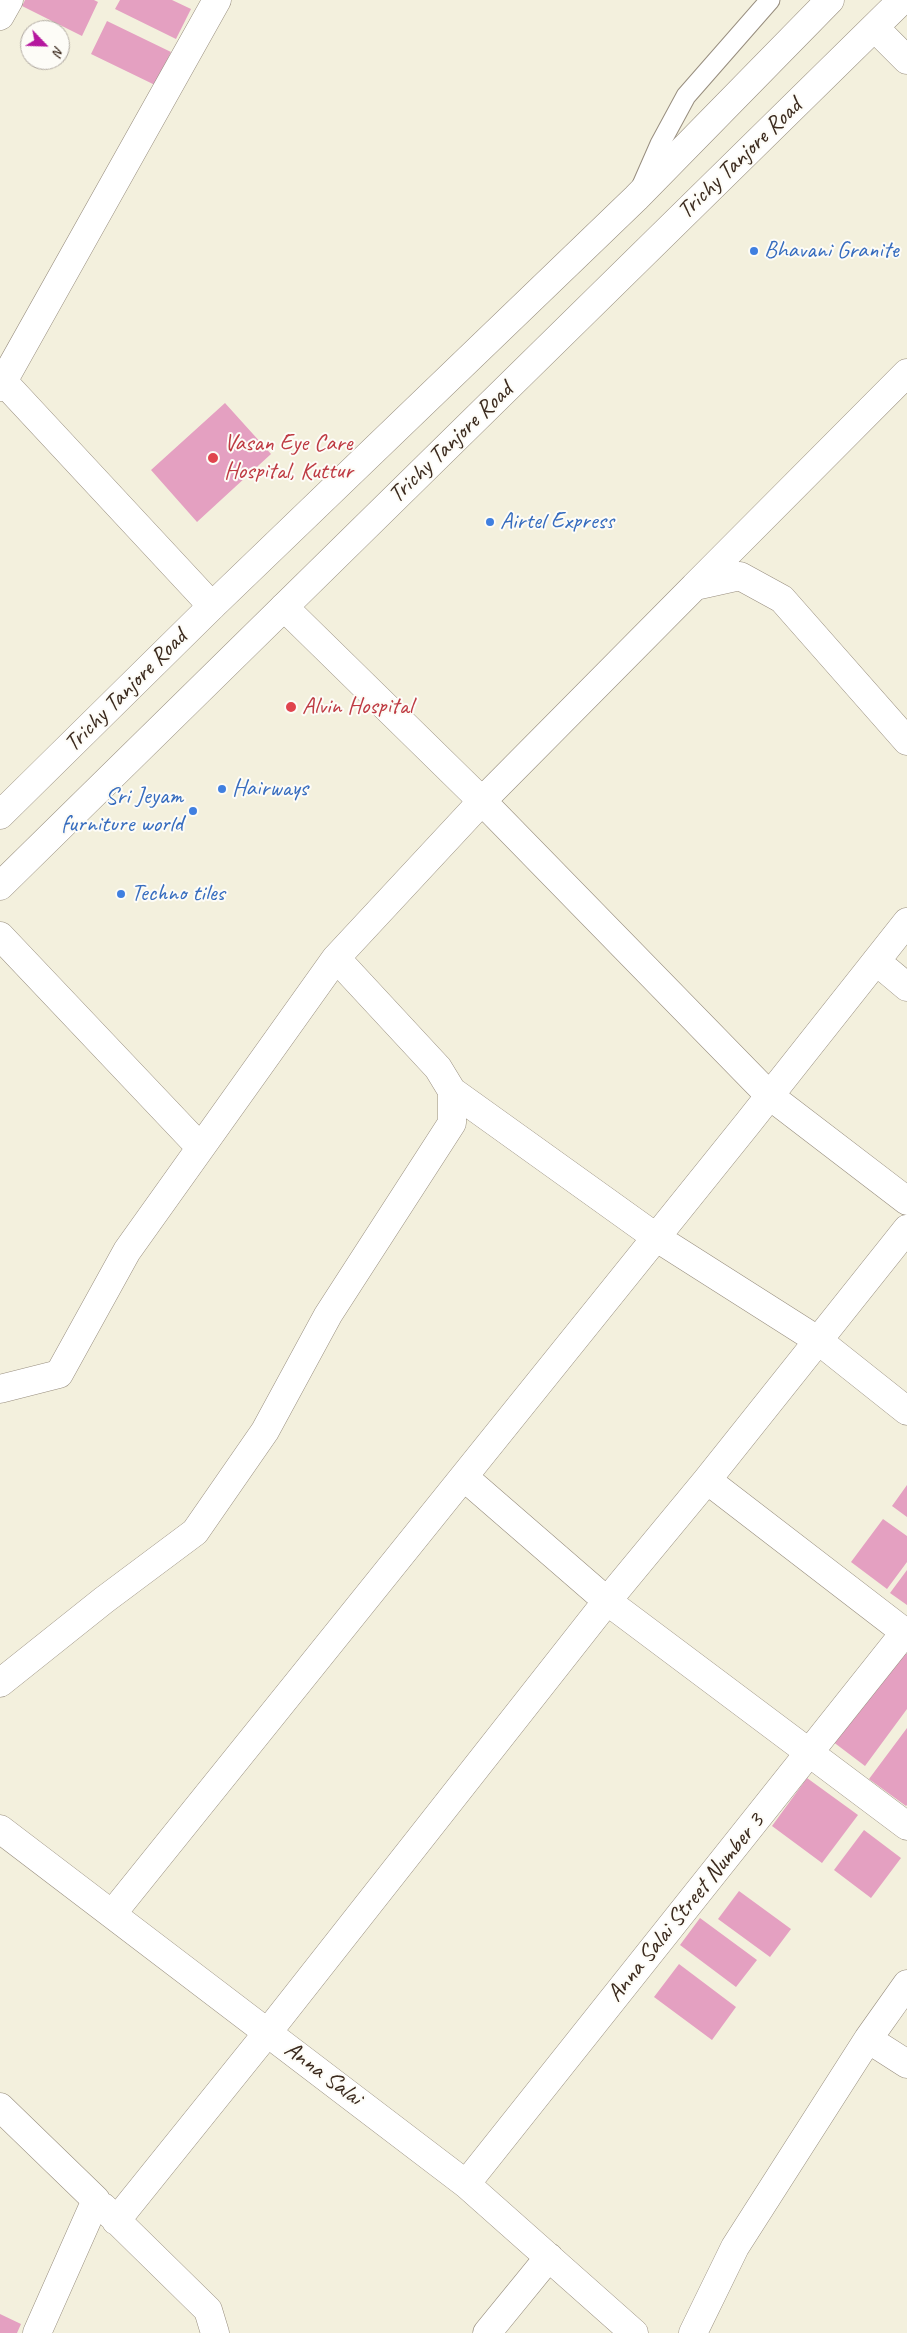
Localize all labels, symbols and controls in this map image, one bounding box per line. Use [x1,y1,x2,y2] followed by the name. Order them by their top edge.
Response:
[20,20,70,70] north arrow
[49,43,68,58] text: N
[672,93,808,225] street label: Trichy Tanjore Road
[764,237,898,265] place label: Bhavani Granite
[748,245,760,257] marker: Bhavani Granite
[383,377,519,509] street label: Trichy Tanjore Road
[224,430,353,486] place label: Vasan Eye Care Hospital, Kuttur
[206,451,220,465] marker: Vasan Eye Care Hospital, Kuttur
[500,508,614,536] place label: Airtel Express
[484,516,496,528] marker: Airtel Express
[59,624,193,758] street label: Trichy Tanjore Road
[302,693,413,721] place label: Alvin Hospital
[284,700,298,714] marker: Alvin Hospital
[232,775,308,803] place label: Hairways
[61,783,183,839] place label: Sri Jeyam furniture world
[216,783,228,795] marker: Hairways
[187,805,199,817] marker: Sri Jeyam furniture world
[131,880,225,908] place label: Techno tiles
[115,888,127,900] marker: Techno tiles
[601,1808,771,2008] street label: Anna Salai Street Number 3
[278,2035,368,2113] street label: Anna Salai

